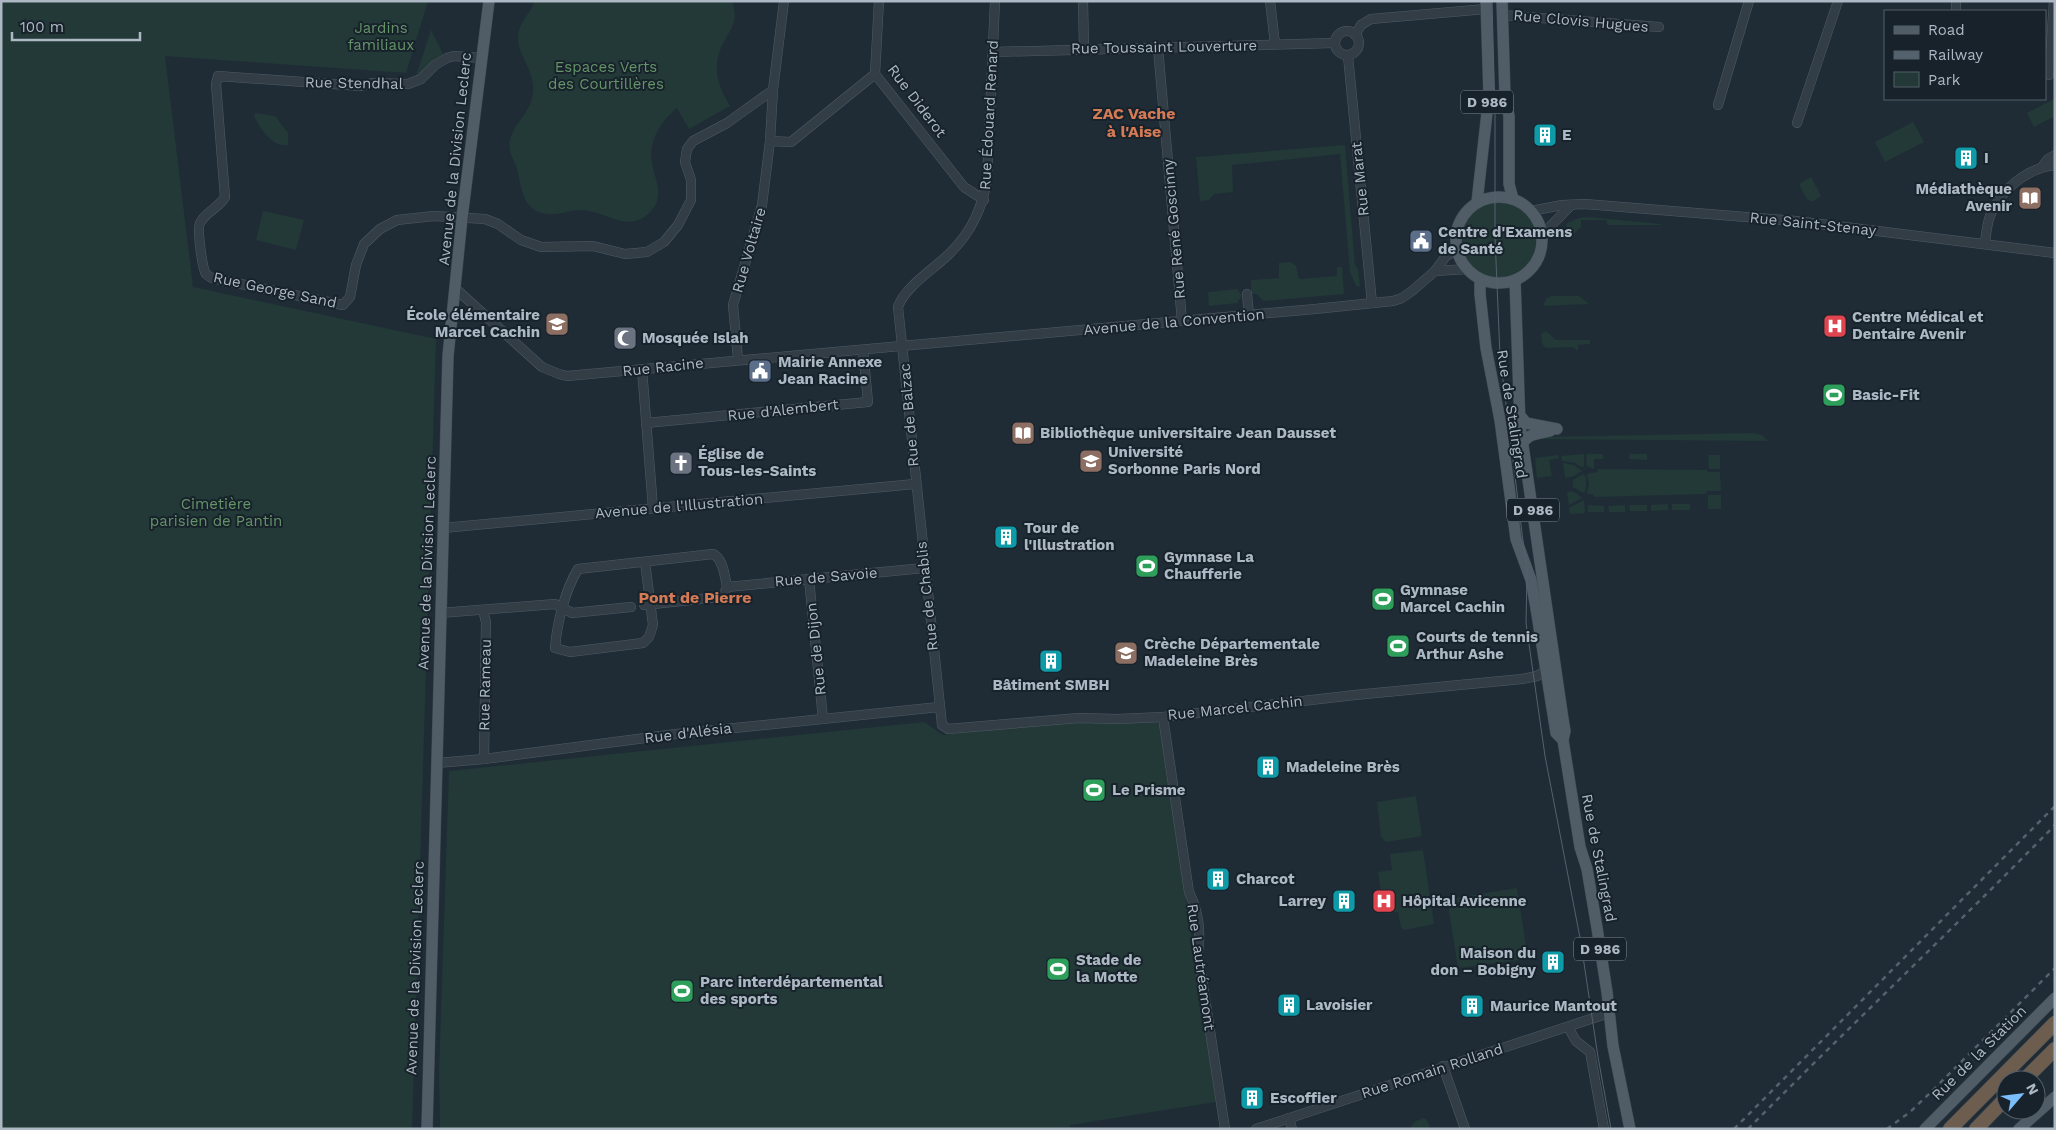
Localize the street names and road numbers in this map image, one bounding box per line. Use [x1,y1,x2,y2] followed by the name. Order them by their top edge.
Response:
[1513,6,1649,36] street label: Rue Clovis Hugues
[1071,36,1257,58] street label: Rue Toussaint Louverture
[976,40,1002,190] street label: Rue Édouard Renard
[435,51,475,267] street label: Avenue de la Division Leclerc
[884,61,951,142] street label: Rue Diderot
[305,73,404,93] street label: Rue Stendhal
[1461,90,1513,114] road number: D 986
[1347,140,1373,217] street label: Rue Marat
[1159,158,1189,300] street label: Rue René Goscinny
[728,205,770,295] street label: Rue Voltaire
[1749,208,1877,240] street label: Rue Saint-Stenay
[212,268,338,312] street label: Rue George Sand
[1083,305,1265,339] street label: Avenue de la Convention
[1493,348,1531,480] street label: Rue de Stalingrad
[621,354,705,380] street label: Rue Racine
[896,363,922,467] street label: Rue de Balzac
[727,395,840,425] street label: Rue d'Alembert
[414,456,440,670] street label: Avenue de la Division Leclerc
[594,490,764,522] street label: Avenue de l'Illustration
[1507,498,1559,522] road number: D 986
[912,540,942,652] street label: Rue de Chablis
[774,564,878,590] street label: Rue de Savoie
[802,602,830,696] street label: Rue de Dijon
[475,639,495,731] street label: Rue Rameau
[1166,692,1304,724] street label: Rue Marcel Cachin
[643,719,733,747] street label: Rue d'Alésia
[1578,792,1620,924] street label: Rue de Stalingrad
[402,861,428,1075] street label: Avenue de la Division Leclerc
[1183,903,1219,1032] street label: Rue Lautréamont
[1574,938,1626,961] road number: D 986
[1928,1002,2030,1104] street label: Rue de la Station
[1359,1040,1505,1102] street label: Rue Romain Rolland

